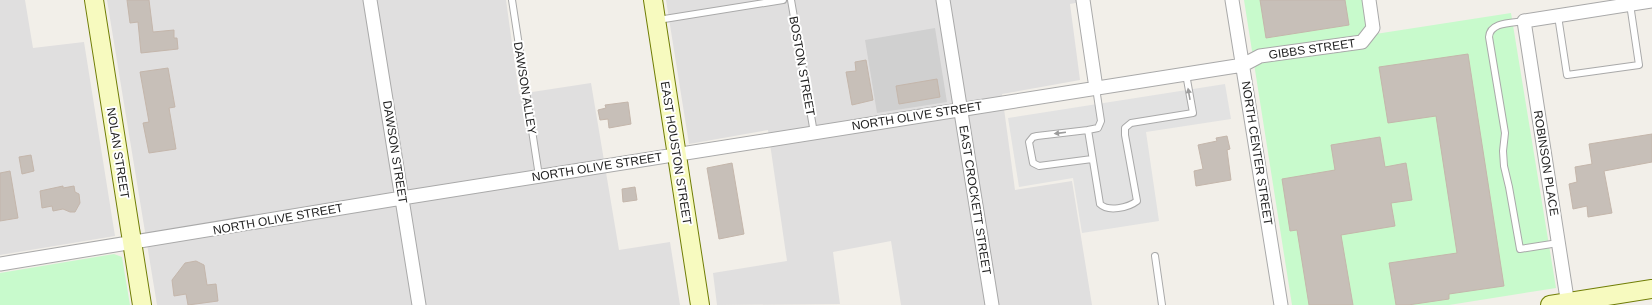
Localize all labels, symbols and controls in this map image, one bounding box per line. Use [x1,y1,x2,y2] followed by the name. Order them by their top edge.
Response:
[786,15,818,118] street label: BOSTON STREET
[1268,36,1357,62] street label: GIBBS STREET
[511,41,539,135] street label: DAWSON ALLEY
[658,80,694,226] street label: EAST HOUSTON STREET
[1239,80,1275,227] street label: NORTH CENTER STREET
[1186,87,1192,100] one-way arrow
[380,99,410,205] street label: DAWSON STREET
[851,99,984,133] street label: NORTH OLIVE STREET
[104,106,132,200] street label: NOLAN STREET
[1531,109,1561,217] street label: ROBINSON PLACE
[956,124,994,276] street label: EAST CROCKETT STREET
[1054,130,1066,136] one-way arrow
[531,150,664,184] street label: NORTH OLIVE STREET
[212,201,345,237] street label: NORTH OLIVE STREET

